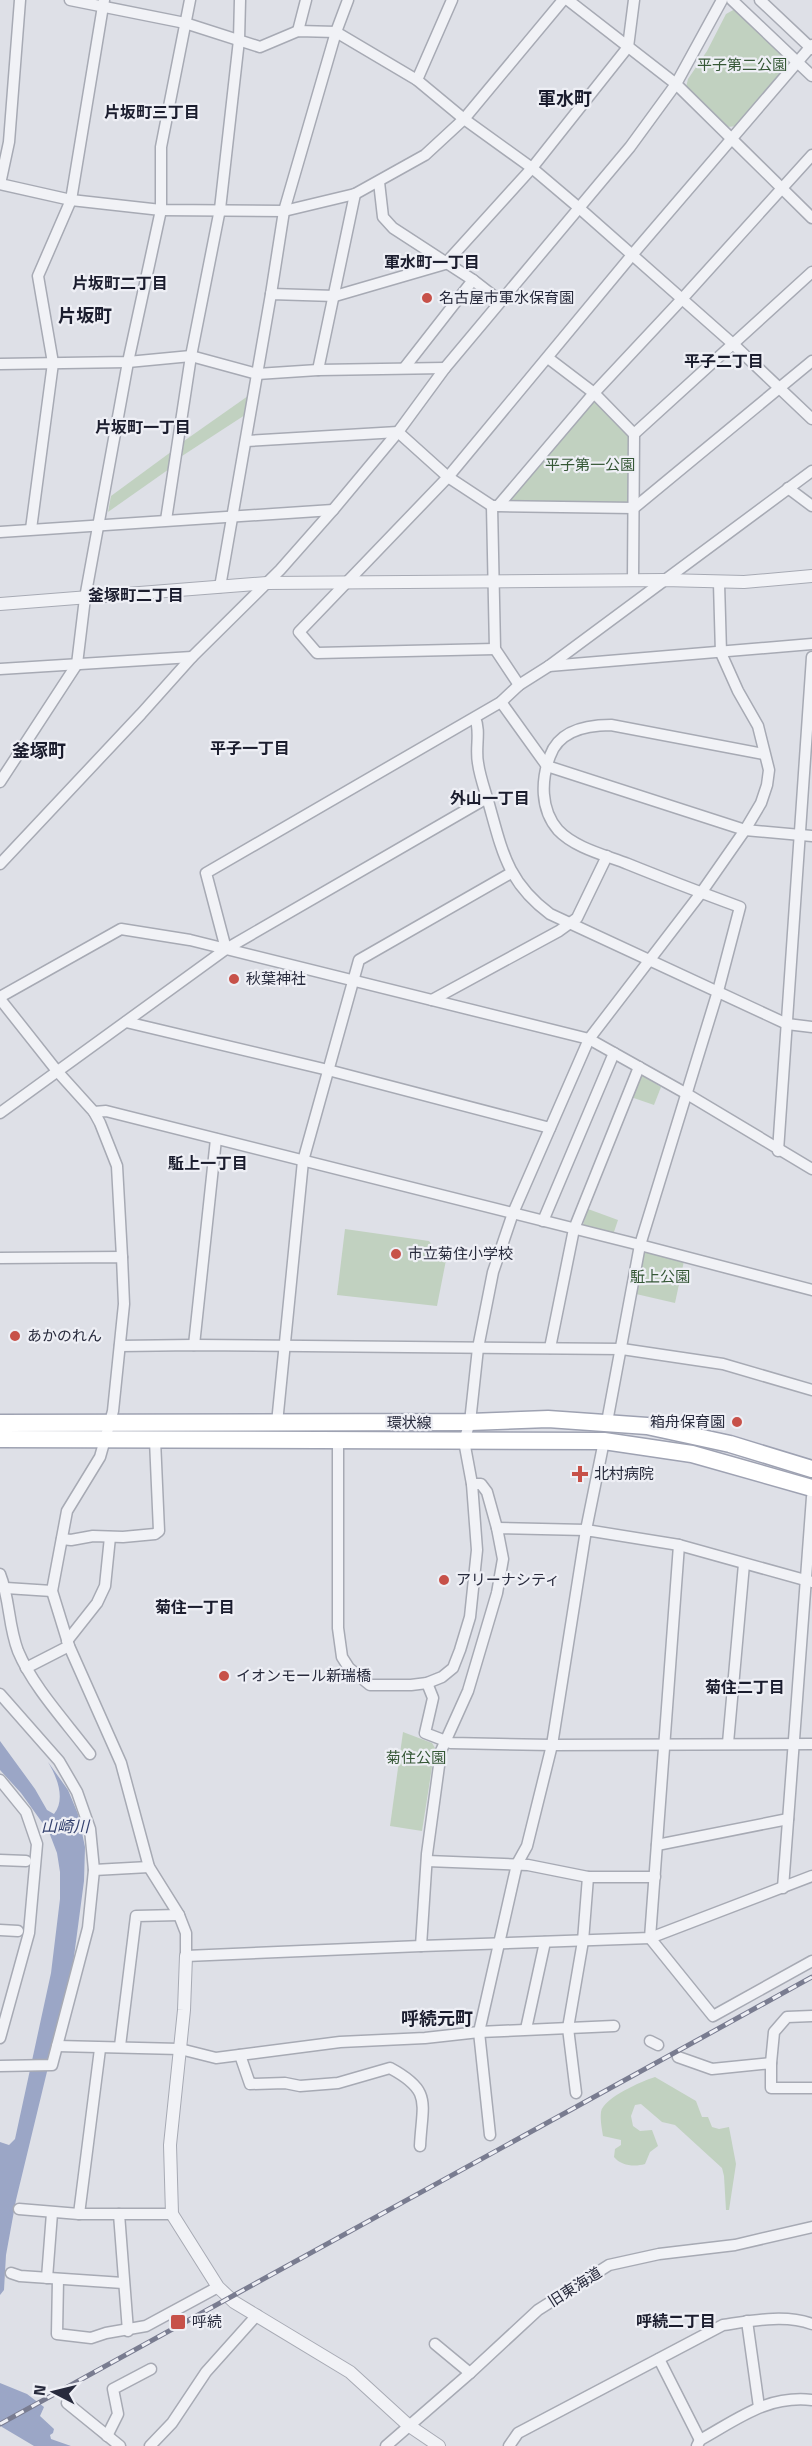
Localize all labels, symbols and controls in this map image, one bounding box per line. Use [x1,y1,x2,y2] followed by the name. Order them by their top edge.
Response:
[697,53,787,76] park label: 平子第二公園
[538,85,592,112] district label: 軍水町
[104,100,200,124] district label: 片坂町三丁目
[384,250,480,274] district label: 軍水町一丁目
[72,271,168,295] district label: 片坂町二丁目
[439,286,574,309] place label: 名古屋市軍水保育園
[420,291,434,305] marker: 名古屋市軍水保育園
[58,302,112,329] district label: 片坂町
[684,349,764,373] district label: 平子二丁目
[95,415,191,439] district label: 片坂町一丁目
[545,453,635,476] park label: 平子第一公園
[88,583,184,607] district label: 釜塚町二丁目
[210,736,290,760] district label: 平子一丁目
[12,737,66,764] district label: 釜塚町
[450,786,530,810] district label: 外山一丁目
[246,967,306,990] place label: 秋葉神社
[227,972,241,986] marker: 秋葉神社
[168,1151,248,1175] district label: 駈上一丁目
[408,1242,513,1265] place label: 市立菊住小学校
[389,1247,403,1261] marker: 市立菊住小学校
[630,1265,690,1288] park label: 駈上公園
[27,1324,102,1347] place label: あかのれん
[8,1329,22,1343] marker: あかのれん
[650,1410,725,1433] place label: 箱舟保育園
[386,1411,432,1434] street label: 環状線
[730,1415,744,1429] marker: 箱舟保育園
[594,1462,654,1485] place label: 北村病院
[571,1465,589,1483] marker: 北村病院
[456,1568,560,1591] place label: アリーナシティ
[437,1573,451,1587] marker: アリーナシティ
[155,1595,235,1619] district label: 菊住一丁目
[236,1664,371,1687] place label: イオンモール新瑞橋
[217,1669,231,1683] marker: イオンモール新瑞橋
[705,1675,785,1699] district label: 菊住二丁目
[386,1746,446,1769] park label: 菊住公園
[41,1814,91,1838] water label: 山崎川
[401,2005,473,2032] district label: 呼続元町
[543,2261,606,2312] street label: 旧東海道
[636,2309,716,2333] district label: 呼続二丁目
[192,2310,222,2333] place label: 呼続
[169,2313,187,2331] marker: 呼続
[24,2362,84,2422] north arrow
[27,2383,52,2397] text: N

